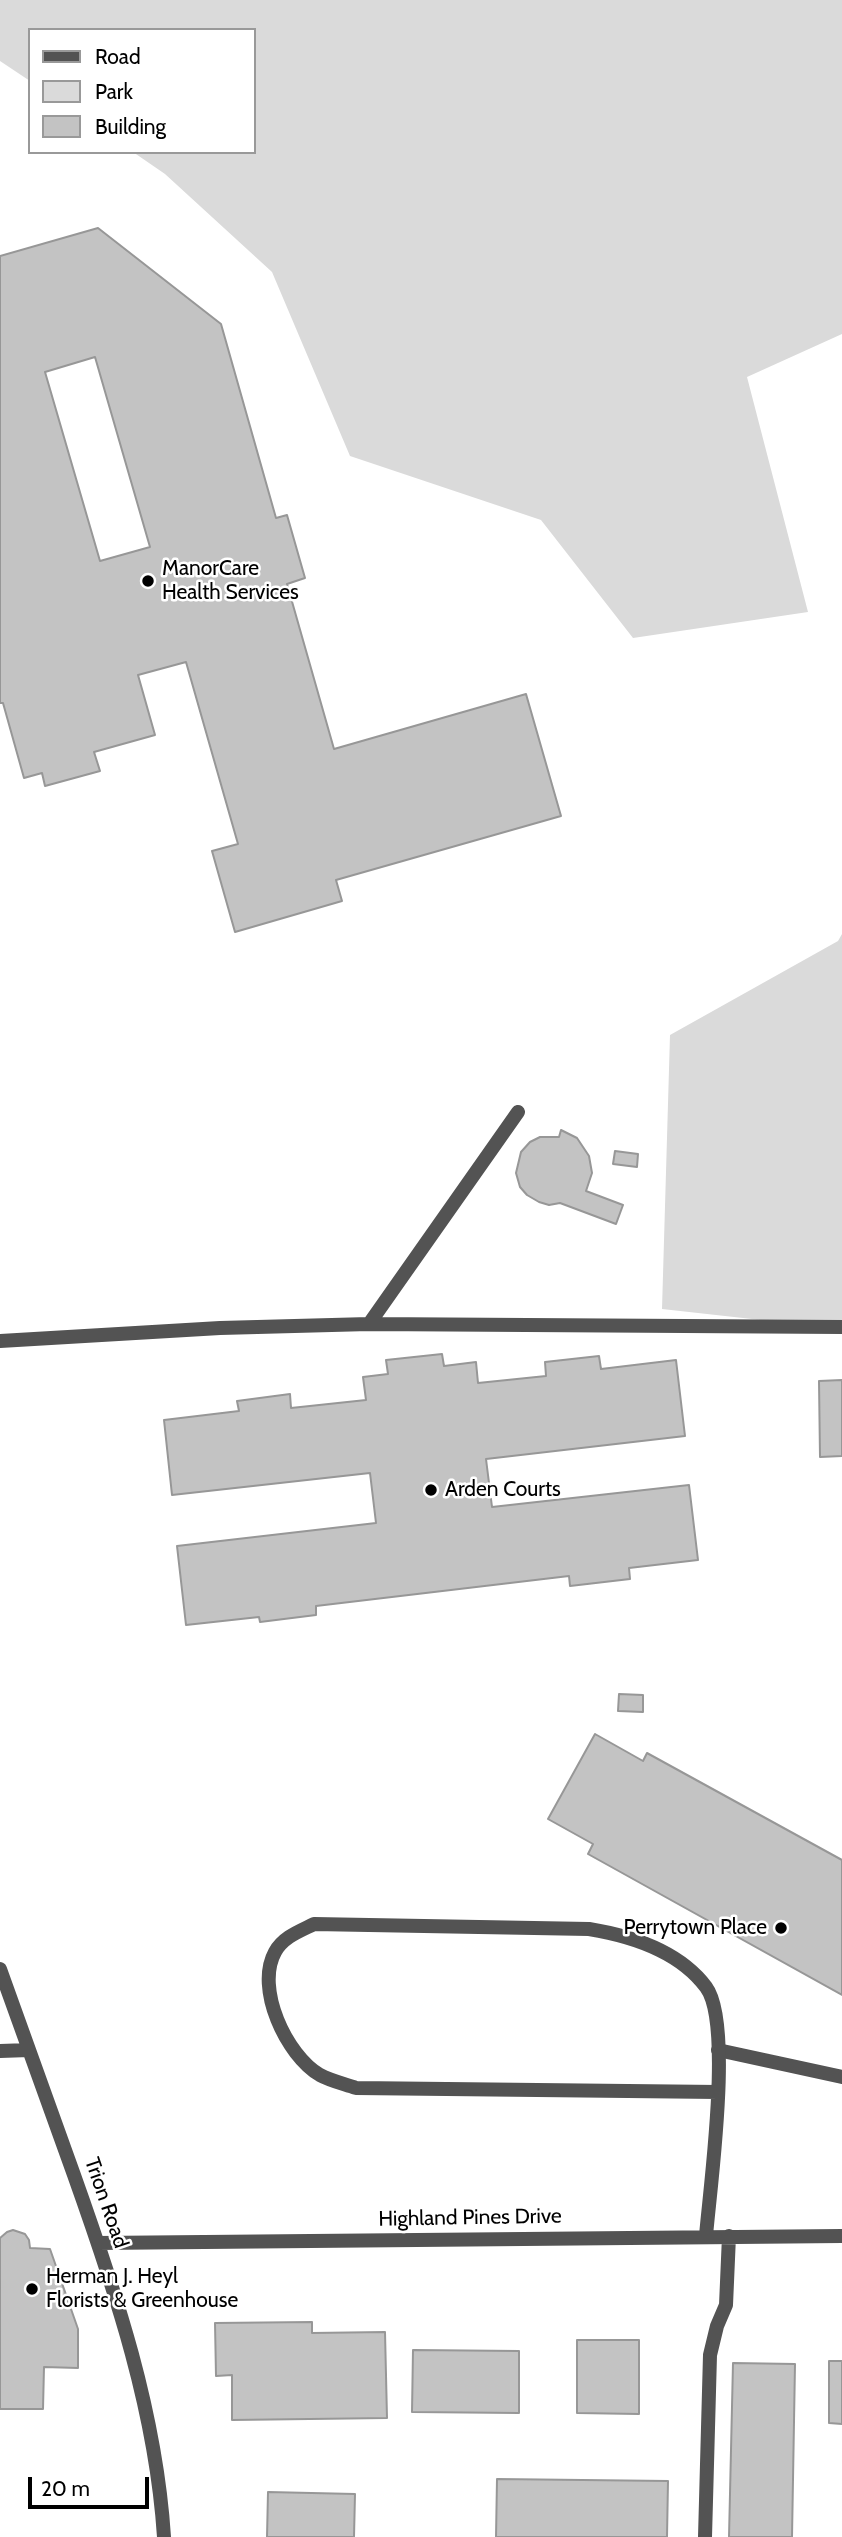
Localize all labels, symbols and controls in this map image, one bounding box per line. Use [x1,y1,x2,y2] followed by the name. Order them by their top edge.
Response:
[28,28,256,154] legend
[95,44,141,69] text: Road
[95,79,133,104] text: Park
[95,114,166,139] text: Building
[162,556,299,606] place label: ManorCare Health Services
[140,573,156,589] marker: ManorCare Health Services
[445,1477,561,1503] place label: Arden Courts
[423,1482,439,1498] marker: Arden Courts
[623,1915,767,1941] place label: Perrytown Place
[773,1920,789,1936] marker: Perrytown Place
[79,2154,133,2252] street label: Trion Road
[378,2204,562,2232] street label: Highland Pines Drive
[46,2264,238,2314] place label: Herman J. Heyl Florists & Greenhouse
[24,2281,40,2297] marker: Herman J. Heyl Florists & Greenhouse
[32,2464,152,2508] scale bar
[41,2476,90,2501] text: 20 m

